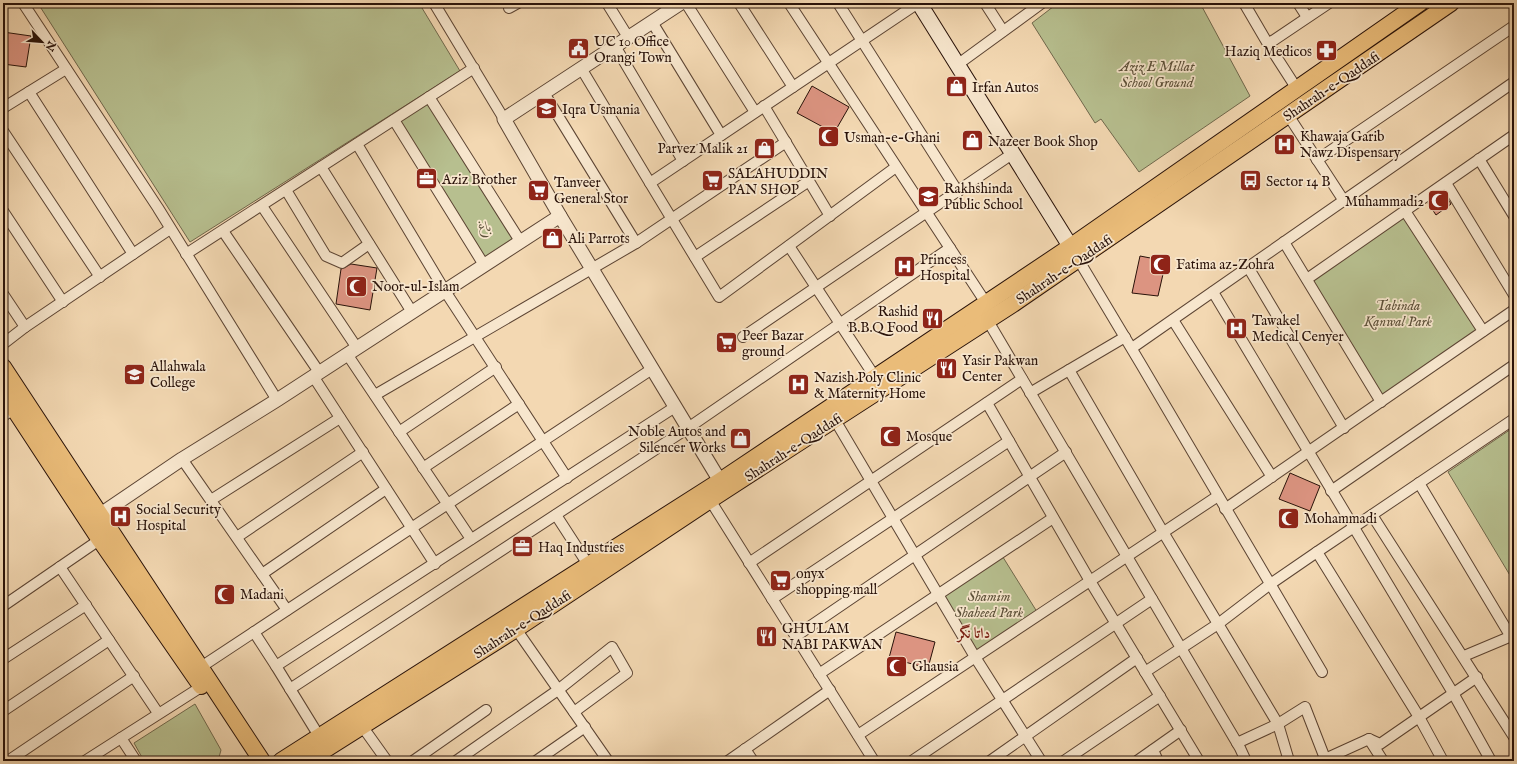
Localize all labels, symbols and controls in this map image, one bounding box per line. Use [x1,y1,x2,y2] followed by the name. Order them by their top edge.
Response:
[22,22,62,62] north arrow
[594,33,672,67] place label: UC 10 Office Orangi Town
[566,36,592,62] public building icon: UC 10 Office Orangi Town
[42,38,59,54] text: N
[1314,38,1340,64] pharmacy icon: Haziq Medicos
[1225,43,1312,61] place label: Haziq Medicos
[1280,48,1383,126] street label: Shahrah-e-Qaddafi
[1118,58,1195,92] park label: Aziz E Millat School Ground
[943,74,969,100] shop icon: Irfan Autos
[972,79,1039,97] place label: Irfan Autos
[534,96,560,122] school or university icon: Iqra Usmania
[562,101,641,119] place label: Iqra Usmania
[816,124,842,150] mosque icon: Usman-e-Ghani
[959,128,985,154] shop icon: Nazeer Book Shop
[1300,128,1401,162] place label: Khawaja Garib Nawz Dispensary
[844,129,940,147] place label: Usman-e-Ghani
[1271,131,1297,157] hospital icon: Khawaja Garib Nawz Dispensary
[988,133,1098,151] place label: Nazeer Book Shop
[751,135,777,161] shop icon: Parvez Malik 21
[658,140,748,158] place label: Parvez Malik 21
[728,165,828,199] place label: SALAHUDDIN PAN SHOP
[414,166,440,192] office icon: Aziz Brother
[699,168,725,194] supermarket icon: SALAHUDDIN PAN SHOP
[1238,168,1264,194] bus stop icon: Sector 14 B
[441,171,517,189] place label: Aziz Brother
[1266,173,1330,191] place label: Sector 14 B
[554,174,628,208] place label: Tanveer General Stor
[526,177,552,203] supermarket icon: Tanveer General Stor
[944,180,1023,214] place label: Rakhshinda Public School
[915,183,941,209] school or university icon: Rakhshinda Public School
[1426,188,1452,214] mosque icon: Muhammadi2
[1345,193,1424,211] place label: Muhammadi2
[478,218,492,238] park label: باغ
[539,225,565,251] shop icon: Ali Parrots
[567,230,630,248] place label: Ali Parrots
[1013,231,1116,309] street label: Shahrah-e-Qaddafi
[920,251,970,285] place label: Princess Hospital
[1147,251,1173,277] mosque icon: Fatima az-Zohra
[892,254,918,280] hospital icon: Princess Hospital
[1176,256,1275,274] place label: Fatima az-Zohra
[343,273,369,299] mosque icon: Noor-ul-Islam
[372,278,460,296] place label: Noor-ul-Islam
[1363,297,1432,331] park label: Tabinda Kanwal Park
[848,303,919,337] place label: Rashid B.B.Q Food
[920,306,946,332] restaurant icon: Rashid B.B.Q Food
[1252,312,1344,346] place label: Tawakel Medical Cenyer
[1223,315,1249,341] hospital icon: Tawakel Medical Cenyer
[742,327,804,361] place label: Peer Bazar ground
[713,330,739,356] supermarket icon: Peer Bazar ground
[962,352,1039,386] place label: Yasir Pakwan Center
[934,355,960,381] restaurant icon: Yasir Pakwan Center
[149,358,206,392] place label: Allahwala College
[122,361,148,387] school or university icon: Allahwala College
[814,369,926,403] place label: Nazish Poly Clinic & Maternity Home
[786,372,812,398] hospital icon: Nazish Poly Clinic & Maternity Home
[741,410,846,486] street label: Shahrah-e-Qaddafi
[628,423,727,457] place label: Noble Autos and Silencer Works
[877,423,903,449] mosque icon: Mosque
[728,426,754,452] shop icon: Noble Autos and Silencer Works
[906,428,953,446] place label: Mosque
[136,501,221,535] place label: Social Security Hospital
[107,504,133,530] hospital icon: Social Security Hospital
[1276,505,1302,531] mosque icon: Mohammadi
[1304,510,1377,528] place label: Mohammadi
[509,534,535,560] office icon: Haq Industries
[538,539,624,557] place label: Haq Industries
[796,565,878,599] place label: onyx shopping mall
[767,568,793,594] supermarket icon: onyx shopping mall
[212,581,238,607] mosque icon: Madani
[240,586,284,604] place label: Madani
[470,587,575,663] street label: Shahrah-e-Qaddafi
[955,588,1024,622] park label: Shamim Shaheed Park
[782,620,883,654] place label: GHULAM NABI PAKWAN
[753,623,779,649] restaurant icon: GHULAM NABI PAKWAN
[956,624,990,643] district label: داتا نگر
[884,653,910,679] mosque icon: Ghausia
[912,658,960,676] place label: Ghausia

